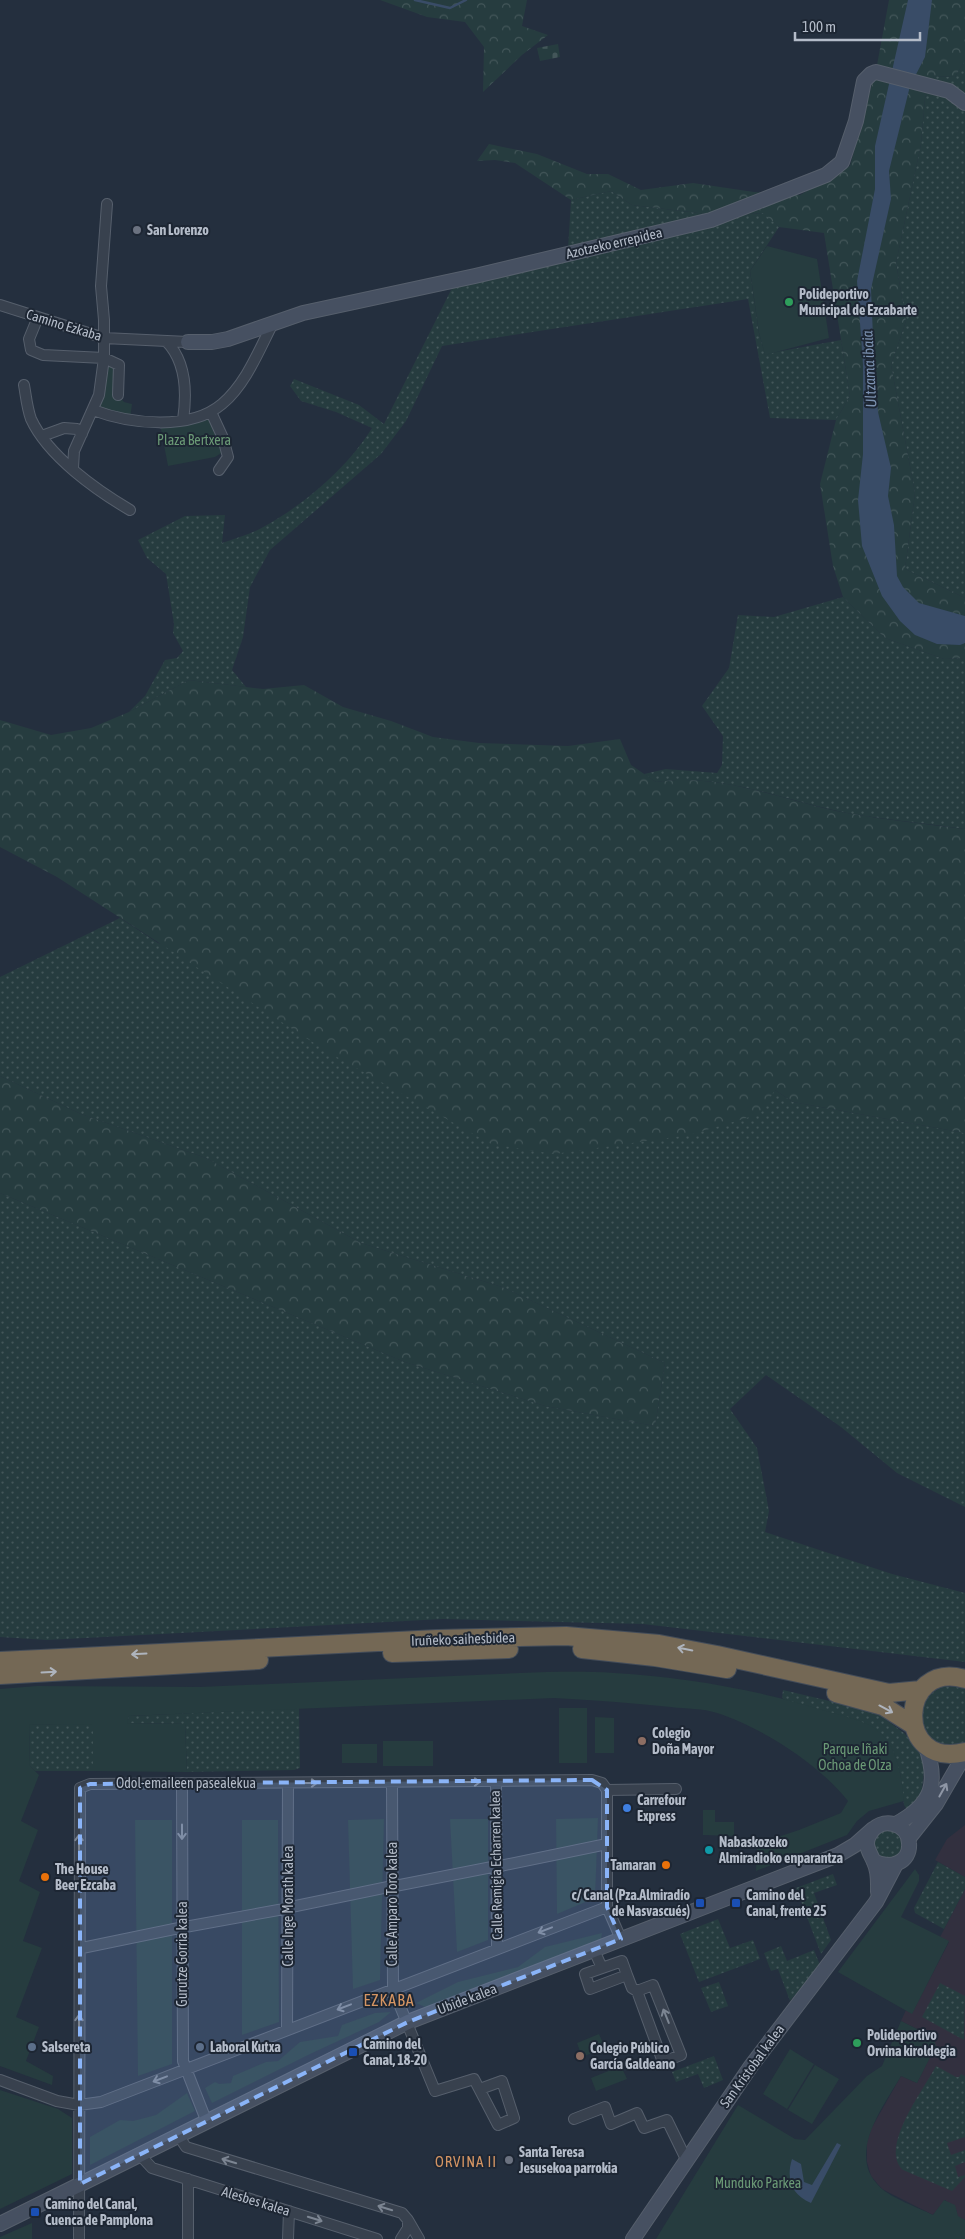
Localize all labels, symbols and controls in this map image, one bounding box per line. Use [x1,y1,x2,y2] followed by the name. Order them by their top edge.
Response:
[795,10,920,42] scale bar
[802,18,836,35] text: 100 m
[147,222,209,238] place label: San Lorenzo
[131,224,143,236] marker: San Lorenzo
[564,224,664,262] street label: Azotzeko errepidea
[799,286,917,318] place label: Polideportivo Municipal de Ezcabarte
[783,296,795,308] marker: Polideportivo Municipal de Ezcabarte
[24,306,104,344] street label: Camino Ezkaba
[858,330,880,408] water label: Ultzama ibaia
[157,432,231,448] park label: Plaza Bertxera
[411,1629,515,1649] street label: Iruñeko saihesbidea
[677,1644,693,1653] one-way arrow
[131,1650,147,1659] one-way arrow
[40,1667,56,1676] one-way arrow
[879,1704,894,1714] one-way arrow
[652,1725,715,1757] place label: Colegio Doña Mayor
[636,1735,648,1747] marker: Colegio Doña Mayor
[818,1741,892,1773] park label: Parque Iñaki Ochoa de Olza
[116,1775,256,1791] street label: Odol-emaileen pasealekua
[464,1777,480,1787] one-way arrow
[302,1778,318,1788] one-way arrow
[939,1784,949,1798] one-way arrow
[487,1790,505,1940] street label: Calle Remigia Echarren kalea
[637,1792,687,1824] place label: Carrefour Express
[621,1802,633,1814] marker: Carrefour Express
[177,1824,187,1840] one-way arrow
[74,1834,84,1850] one-way arrow
[718,1834,844,1866] place label: Nabaskozeko Almiradioko enparantza
[384,1842,400,1966] street label: Calle Amparo Toro kalea
[703,1844,715,1856] marker: Nabaskozeko Almiradioko enparantza
[280,1846,296,1966] street label: Calle Inge Morath kalea
[611,1857,656,1873] place label: Tamaran
[660,1859,672,1871] marker: Tamaran
[55,1861,117,1893] place label: The House Beer Ezcaba
[39,1871,51,1883] marker: The House Beer Ezcaba
[572,1887,690,1919] place label: c/ Canal (Pza.Almiradío de Nasvascués)
[746,1887,827,1919] place label: Camino del Canal, frente 25
[694,1897,706,1909] marker: c/ Canal (Pza.Almiradío de Nasvascués)
[730,1897,742,1909] marker: Camino del Canal, frente 25
[174,1901,190,2007] street label: Gurutze Gorria kalea
[538,1926,553,1935] one-way arrow
[435,1980,499,2018] street label: Ubide kalea
[363,1991,415,2009] district label: EZKABA
[337,2003,353,2012] one-way arrow
[661,2009,670,2025] one-way arrow
[74,2014,84,2030] one-way arrow
[717,2021,787,2111] street label: San Kristobal kalea
[867,2027,956,2059] place label: Polideportivo Orvina kiroldegia
[363,2036,427,2068] place label: Camino del Canal, 18-20
[851,2037,863,2049] marker: Polideportivo Orvina kiroldegia
[42,2039,91,2055] place label: Salsereta
[210,2039,281,2055] place label: Laboral Kutxa
[590,2040,676,2072] place label: Colegio Público García Galdeano
[26,2041,38,2053] marker: Salsereta
[194,2041,206,2053] marker: Laboral Kutxa
[347,2046,359,2058] marker: Camino del Canal, 18-20
[574,2050,586,2062] marker: Colegio Público García Galdeano
[153,2075,169,2084] one-way arrow
[518,2144,618,2176] place label: Santa Teresa Jesusekoa parrokia
[435,2153,497,2170] district label: ORVINA II
[503,2154,515,2166] marker: Santa Teresa Jesusekoa parrokia
[222,2155,238,2165] one-way arrow
[715,2175,801,2191] park label: Munduko Parkea
[220,2183,292,2219] street label: Alesbes kalea
[45,2196,153,2228] place label: Camino del Canal, Cuenca de Pamplona
[377,2202,393,2212] one-way arrow
[29,2206,41,2218] marker: Camino del Canal, Cuenca de Pamplona
[307,2215,323,2225] one-way arrow

